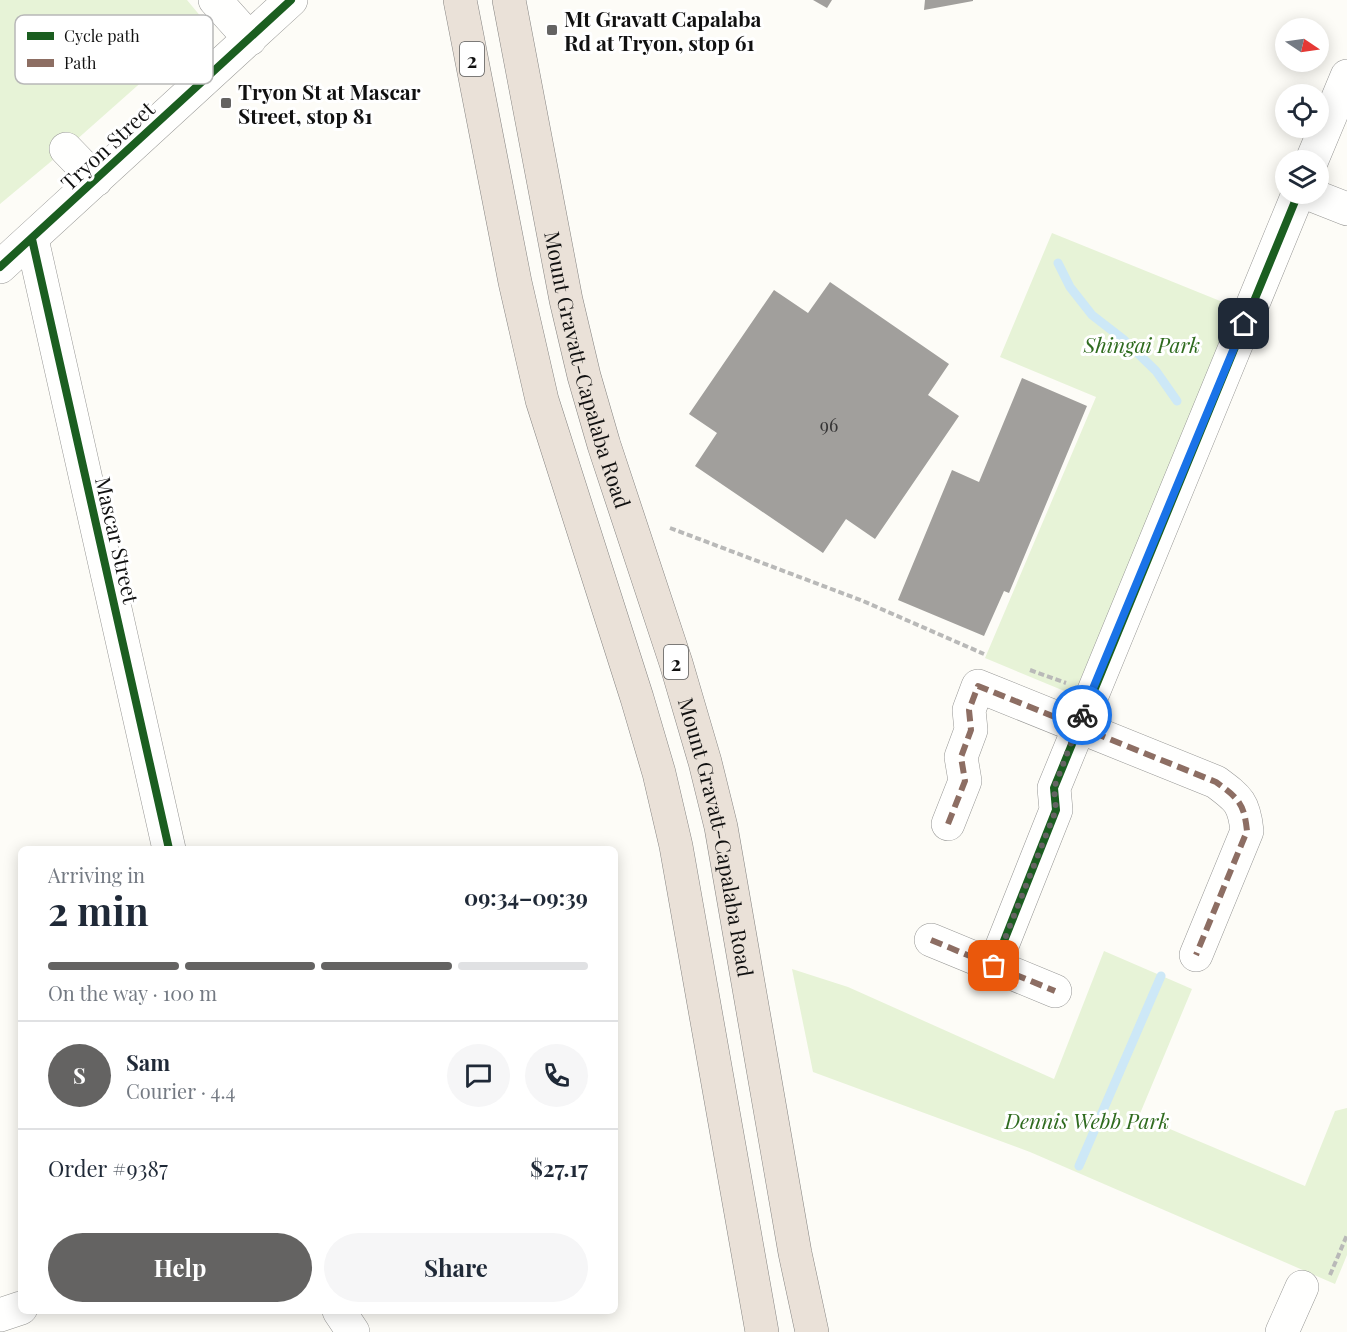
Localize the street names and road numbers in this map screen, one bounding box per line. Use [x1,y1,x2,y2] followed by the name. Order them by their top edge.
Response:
[460,42,484,76] road number: 2
[54,94,160,196] street label: Tryon Street
[539,229,638,511] street label: Mount Gravatt-Capalaba Road
[90,474,146,607] street label: Mascar Street
[664,645,688,679] road number: 2
[673,694,761,979] street label: Mount Gravatt-Capalaba Road

